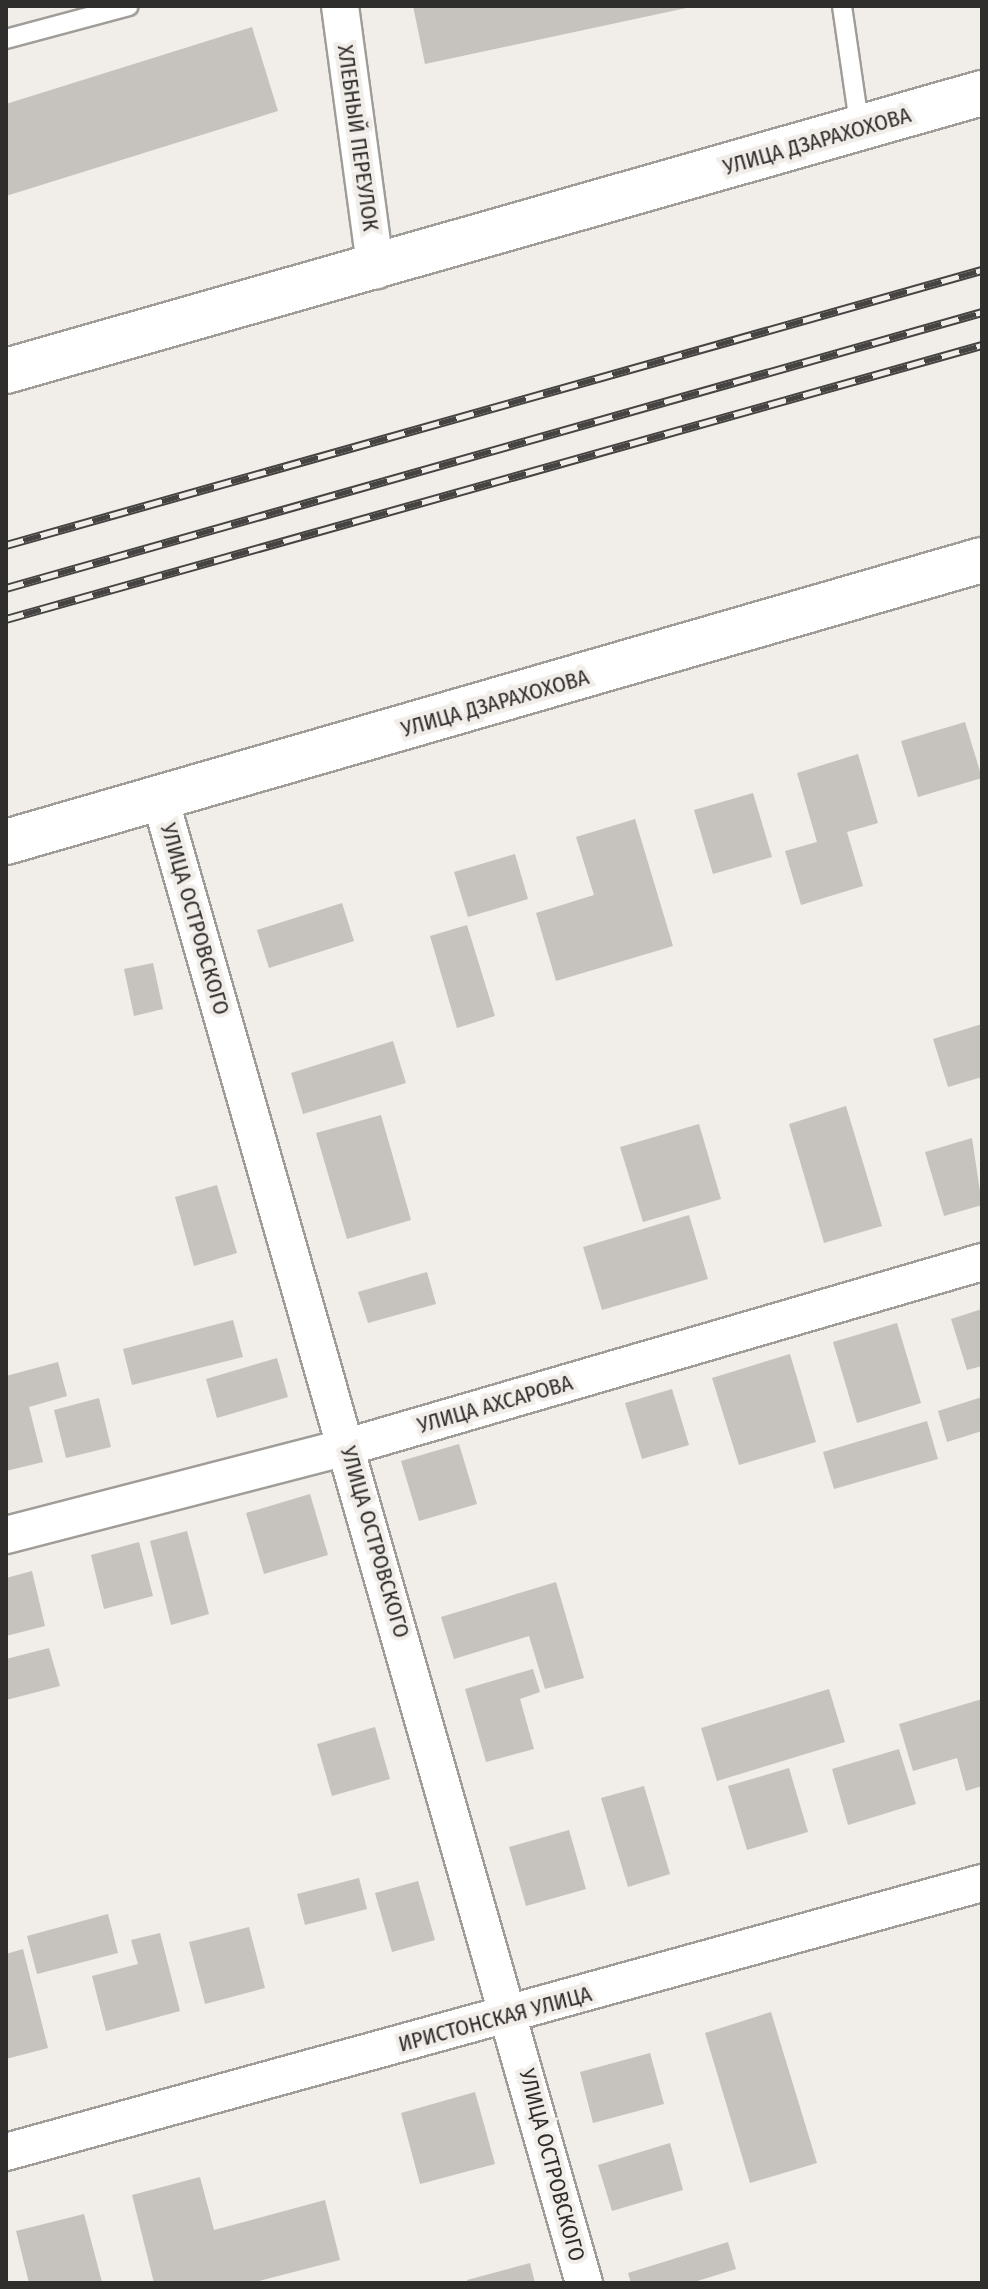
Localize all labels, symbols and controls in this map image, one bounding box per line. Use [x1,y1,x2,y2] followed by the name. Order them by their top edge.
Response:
[332,43,384,233] street label: ХЛЕБНЫЙ ПЕРЕУЛОК
[720,102,914,180] street label: УЛИЦА ДЗАРАХОХОВА
[398,664,592,742] street label: УЛИЦА ДЗАРАХОХОВА
[155,820,235,1018] street label: УЛИЦА ОСТРОВСКОГО
[414,1369,576,1439] street label: УЛИЦА АХСАРОВА
[335,1443,415,1641] street label: УЛИЦА ОСТРОВСКОГО
[396,1981,594,2057] street label: ИРИСТОНСКАЯ УЛИЦА
[514,2066,590,2264] street label: УЛИЦА ОСТРОВСКОГО

